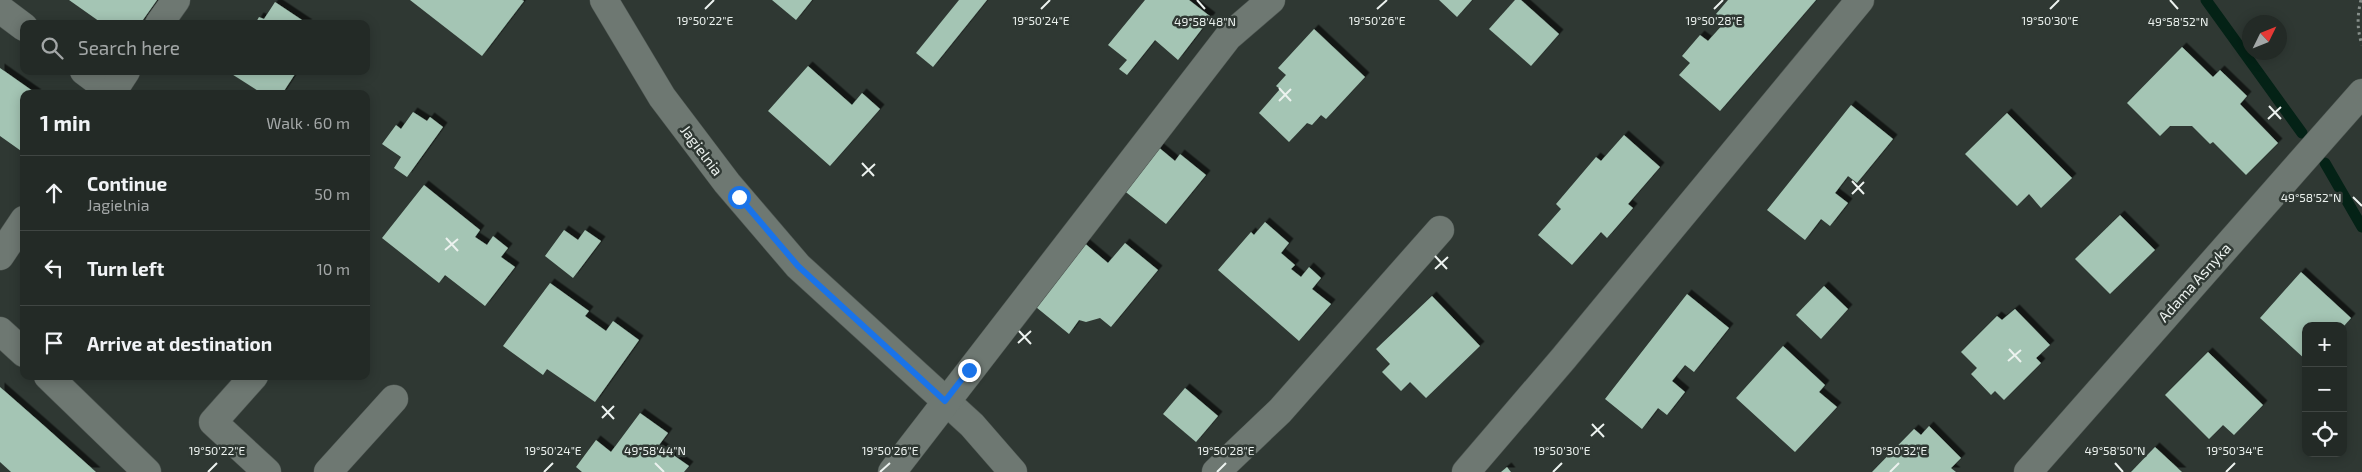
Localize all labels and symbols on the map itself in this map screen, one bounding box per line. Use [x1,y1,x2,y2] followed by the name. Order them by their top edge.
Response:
[677,13,734,27] text: 19°50'22"E
[1012,13,1070,27] text: 19°50'24"E
[1349,13,1406,27] text: 19°50'26"E
[1685,13,1743,27] text: 19°50'28"E
[2021,13,2079,27] text: 19°50'30"E
[1174,14,1236,28] text: 49°58'48"N
[2148,14,2208,28] text: 49°58'52"N
[2242,15,2287,60] north arrow
[677,121,727,179] street label: Jagielnia
[728,186,751,209] route start
[2281,190,2341,204] text: 49°58'52"N
[2154,239,2234,325] street label: Adama Asnyka
[958,359,981,382] route end
[189,443,246,457] text: 19°50'22"E
[524,443,582,457] text: 19°50'24"E
[624,443,686,457] text: 49°58'44"N
[862,443,919,457] text: 19°50'26"E
[1197,443,1255,457] text: 19°50'28"E
[1533,443,1591,457] text: 19°50'30"E
[1871,443,1928,457] text: 19°50'32"E
[2084,443,2146,457] text: 49°58'50"N
[2206,443,2264,457] text: 19°50'34"E

